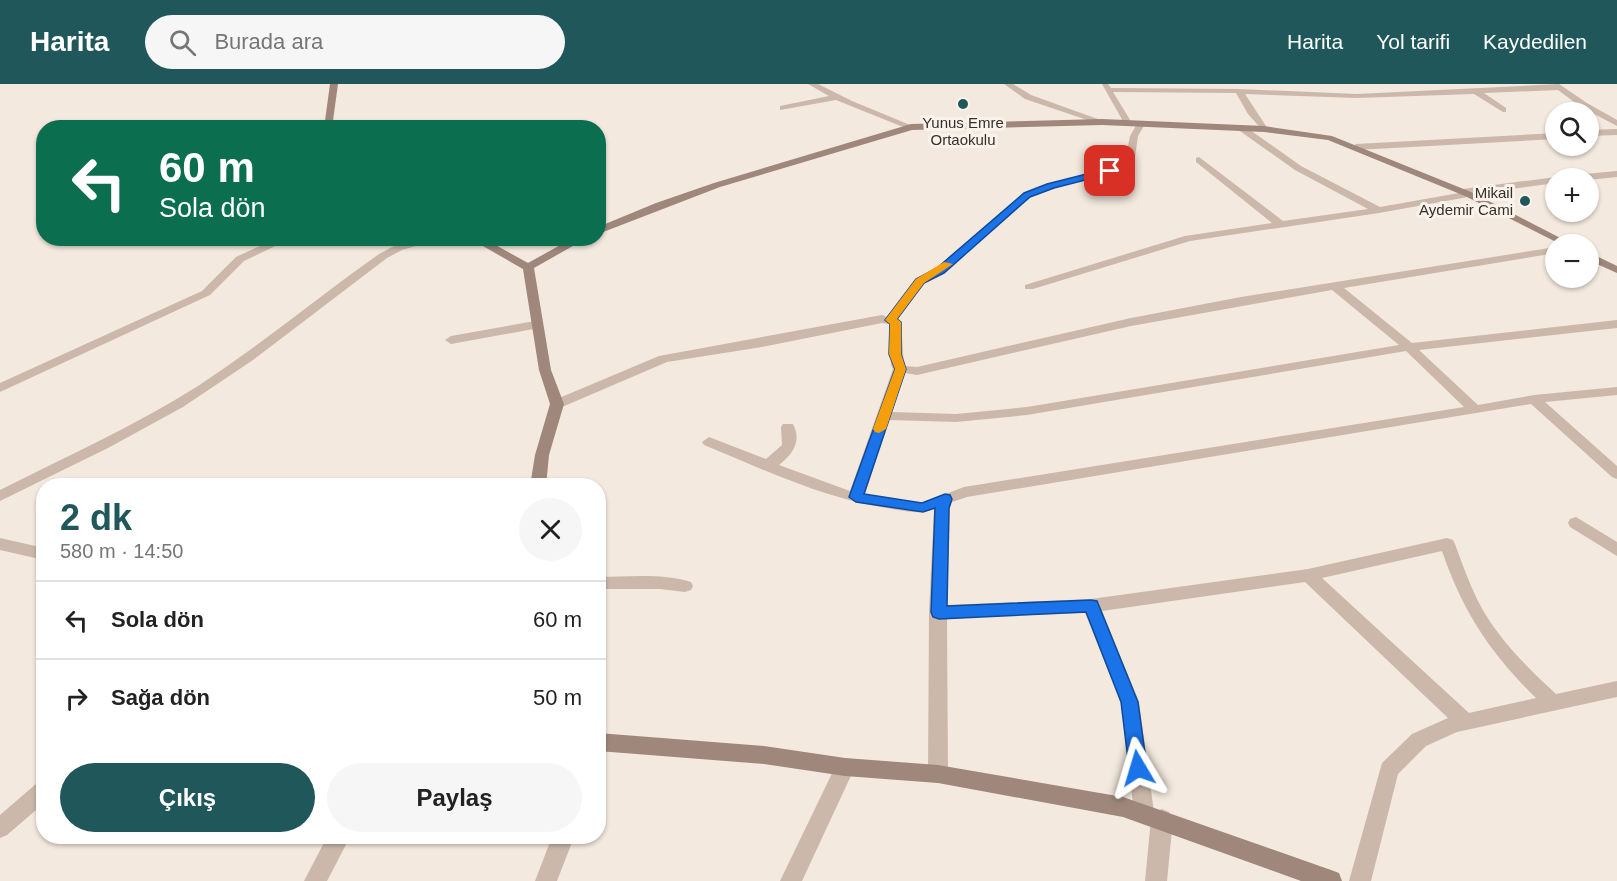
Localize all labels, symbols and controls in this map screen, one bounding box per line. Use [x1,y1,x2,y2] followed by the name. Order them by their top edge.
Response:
[145,15,565,69] search box
[30,26,109,57] text: Harita
[166,26,199,59] icon: search
[214,29,323,54] text: Burada ara
[1287,30,1343,53] text: Harita
[1376,30,1450,53] text: Yol tarifi
[1483,30,1587,53] text: Kaydedilen
[956,97,970,111] marker: Yunus Emre Ortaokulu
[1545,102,1599,288] map controls
[1545,102,1599,156] button: search
[922,114,1004,148] place label: Yunus Emre Ortaokulu
[60,144,138,222] icon: left
[159,144,255,191] text: 60 m
[1084,145,1135,196] pin
[1093,154,1126,187] icon: arrive
[1545,168,1599,222] button: +
[1419,184,1513,218] place label: Mikail Aydemir Cami
[159,193,266,223] text: Sola dön
[1518,194,1532,208] marker: Mikail Aydemir Cami
[1545,234,1599,288] button: −
[60,497,132,538] text: 2 dk
[519,498,582,561] button: close
[60,540,183,562] text: 580 m · 14:50
[60,604,93,637] icon: left
[111,607,204,632] text: Sola dön
[533,607,582,632] text: 60 m
[60,682,93,715] icon: right
[111,685,210,710] text: Sağa dön
[533,685,582,710] text: 50 m
[1106,736,1170,800] position arrow
[60,763,315,832] button: Çıkış
[327,763,582,832] button: Paylaş

